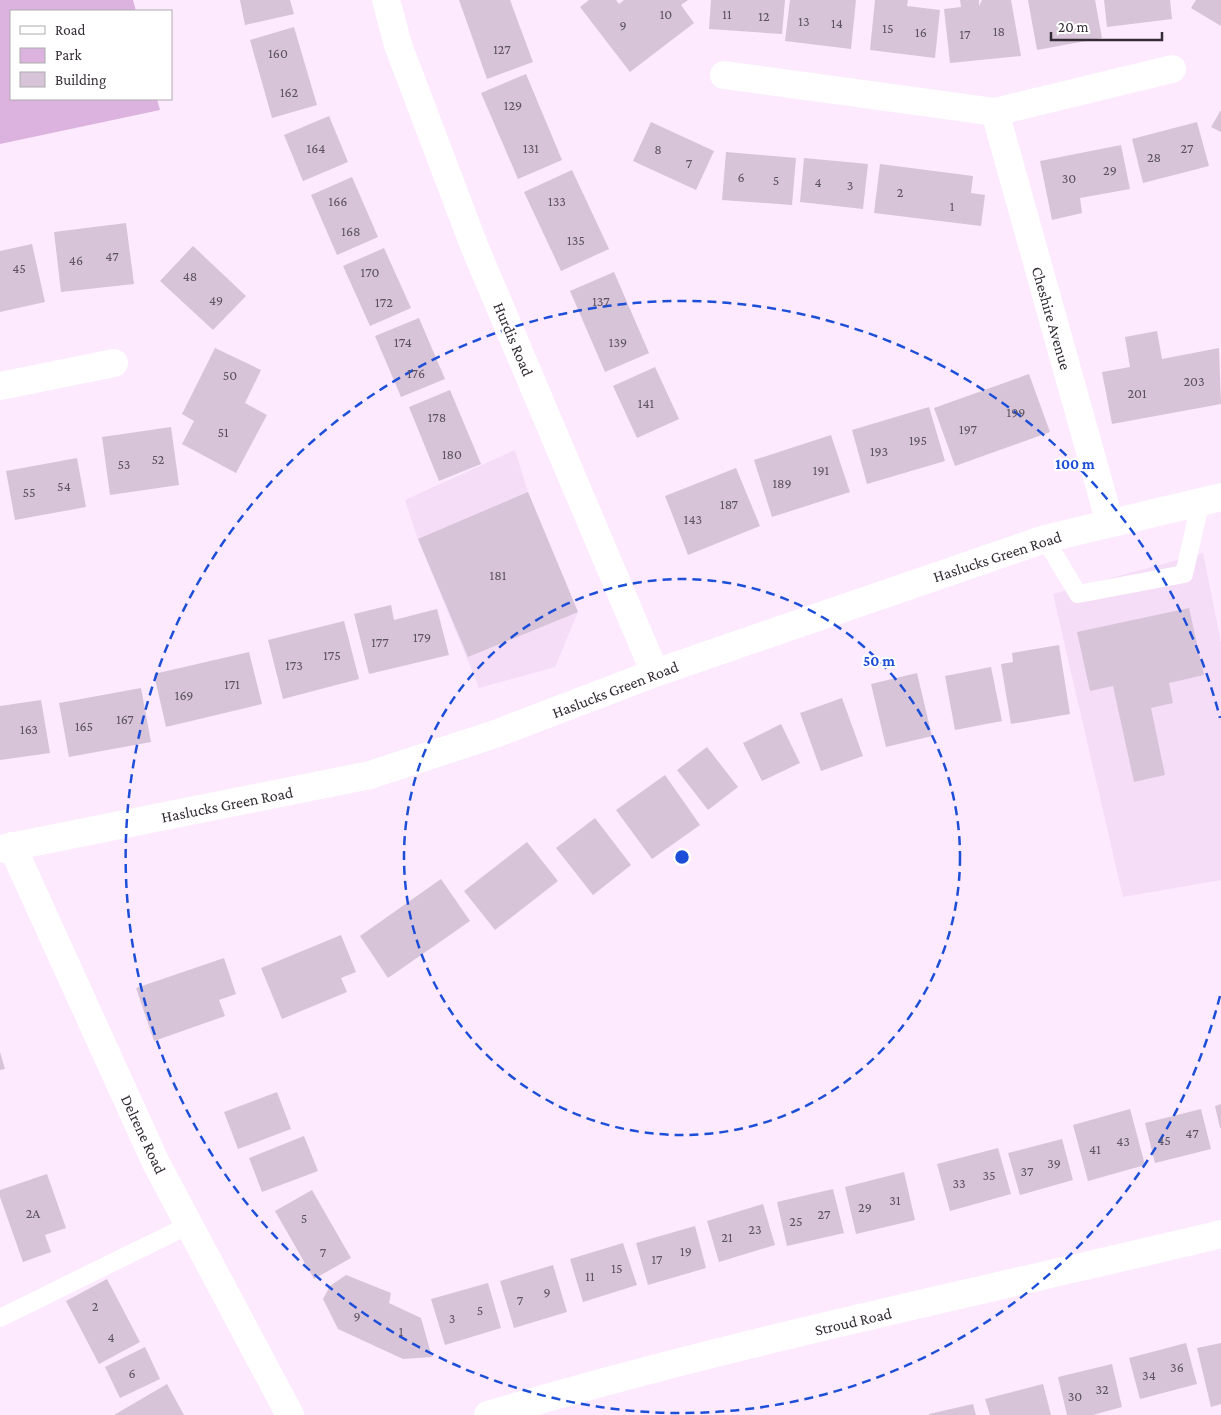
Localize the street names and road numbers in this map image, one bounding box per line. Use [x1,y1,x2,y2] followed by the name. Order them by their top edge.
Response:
[1029,265,1074,372] street label: Cheshire Avenue
[490,300,537,379] street label: Hurdis Road
[931,528,1064,585] street label: Haslucks Green Road
[550,657,681,721] street label: Haslucks Green Road
[160,783,295,826] street label: Haslucks Green Road
[118,1092,170,1177] street label: Delrene Road
[813,1304,894,1339] street label: Stroud Road

